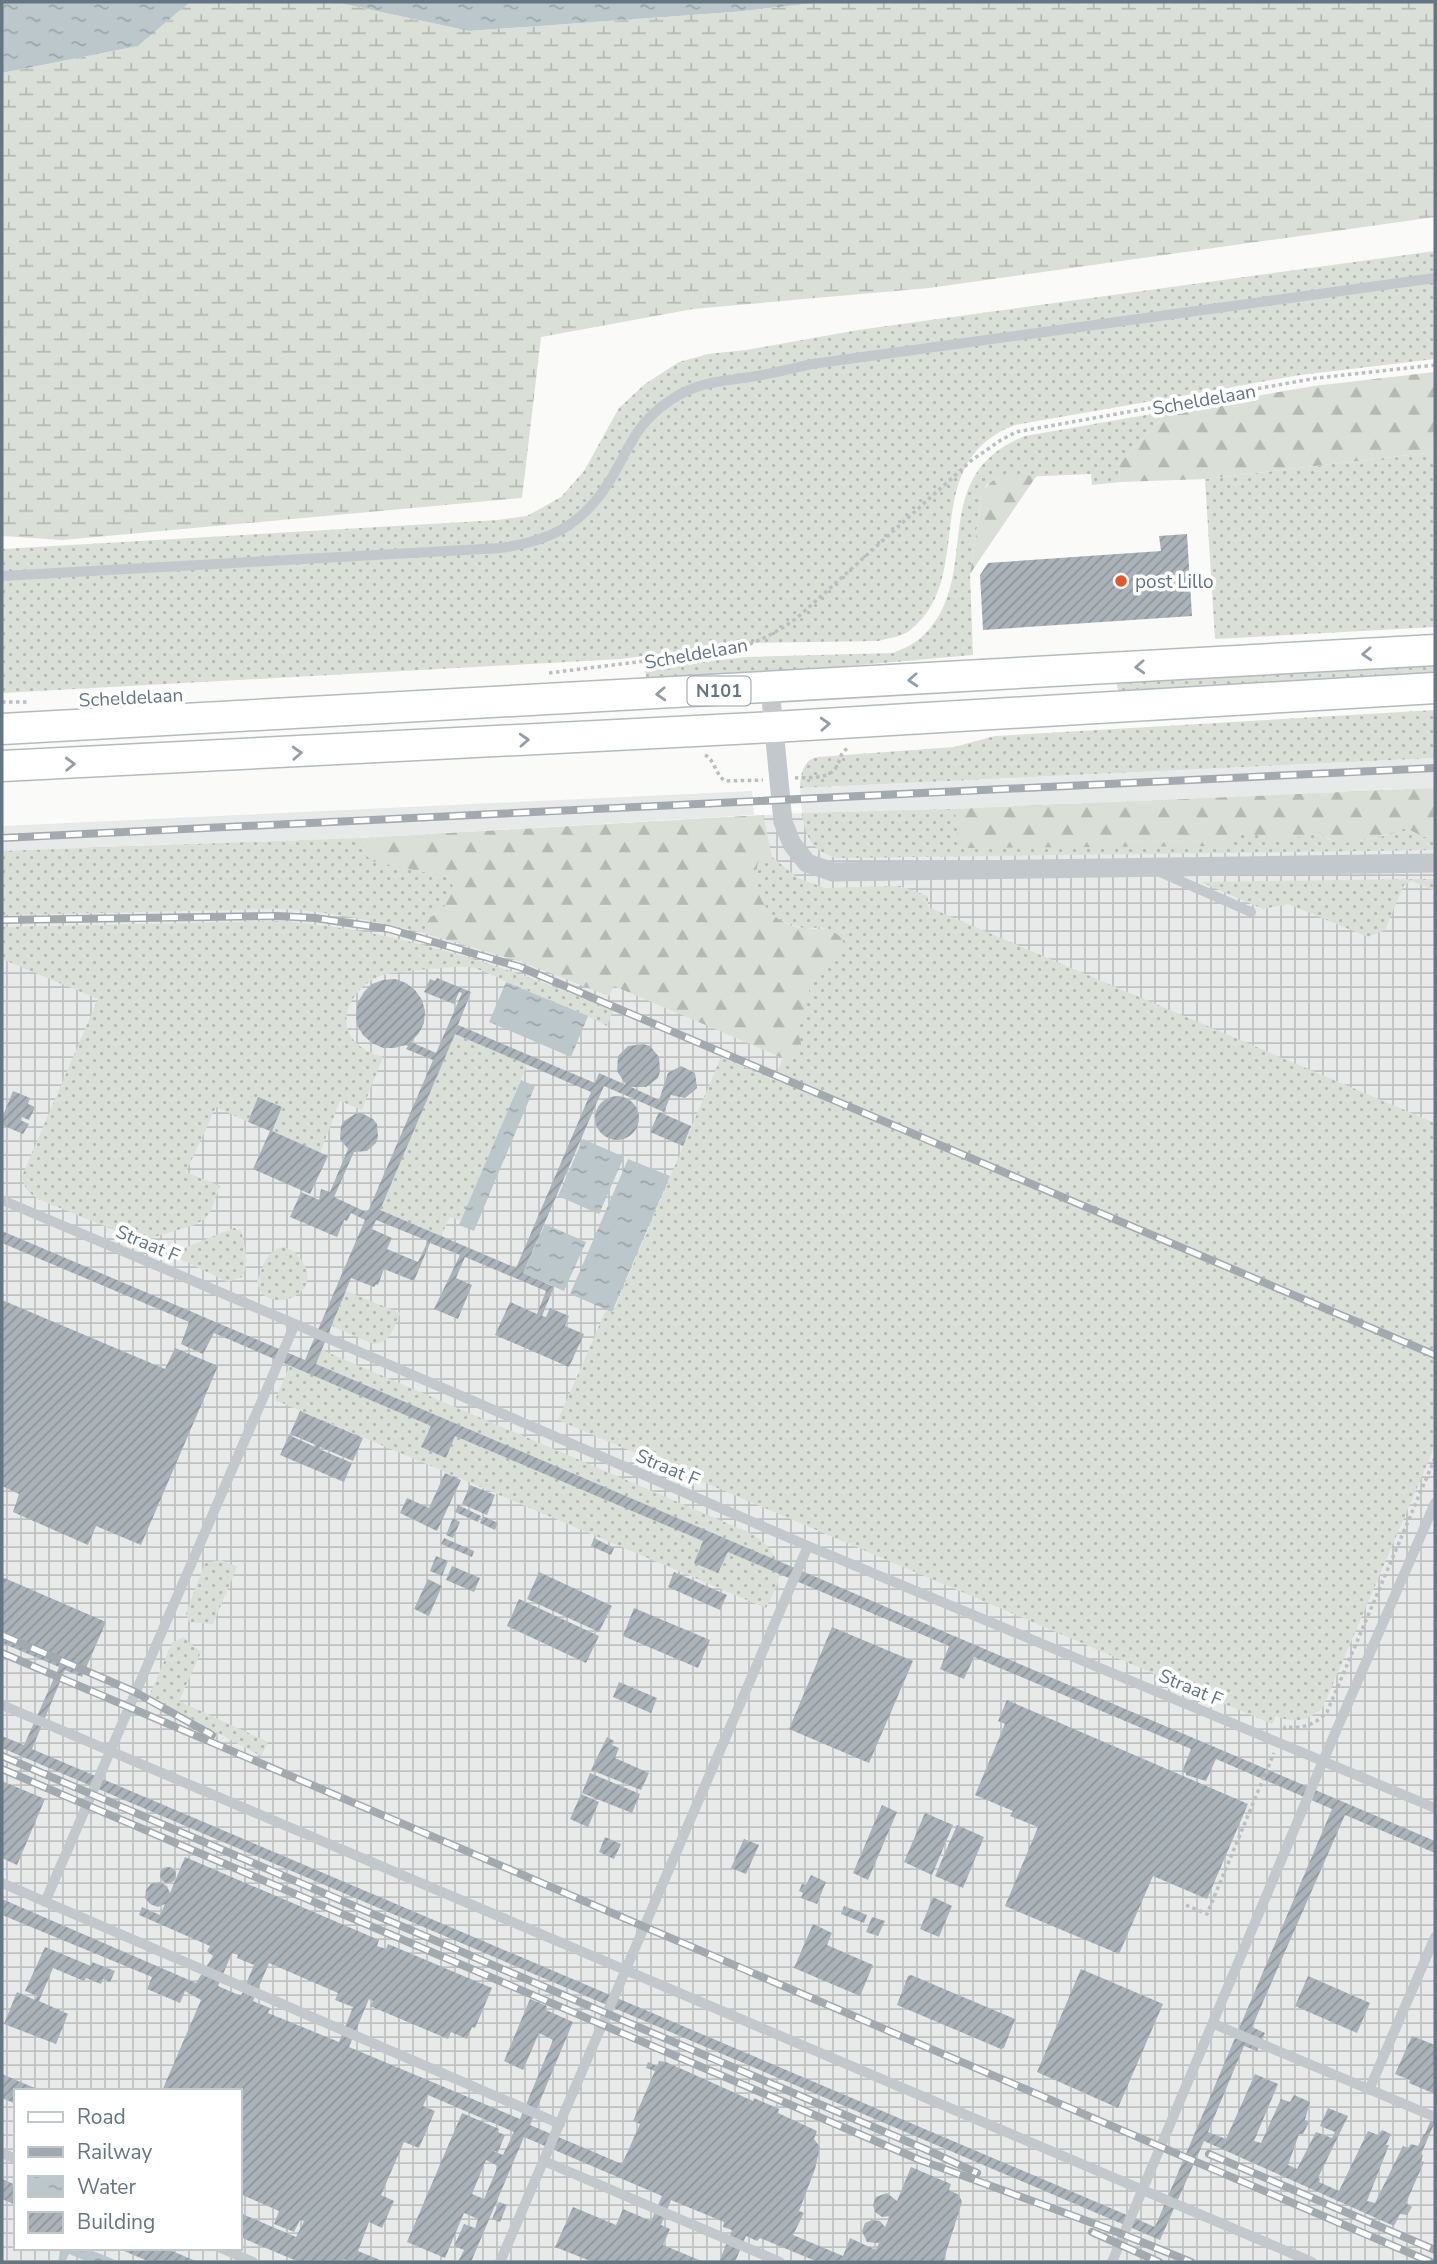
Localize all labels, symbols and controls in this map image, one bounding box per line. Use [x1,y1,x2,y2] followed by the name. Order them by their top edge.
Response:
[1150,378,1258,422] street label: Scheldelaan
[1135,569,1214,595] place label: post Lillo
[1113,573,1129,589] marker: post Lillo
[642,632,750,676] street label: Scheldelaan
[1361,646,1372,661] one-way arrow
[1134,659,1145,674] one-way arrow
[907,672,918,687] one-way arrow
[688,676,750,706] road number: N101
[78,682,184,714] street label: Scheldelaan
[656,687,667,702] one-way arrow
[820,717,831,732] one-way arrow
[519,733,530,748] one-way arrow
[292,745,303,760] one-way arrow
[65,756,76,772] one-way arrow
[112,1219,184,1269] street label: Straat F
[632,1443,704,1493] street label: Straat F
[1155,1663,1227,1713] street label: Straat F
[14,2089,242,2250] legend
[77,2103,126,2131] text: Road
[77,2138,152,2166] text: Railway
[77,2173,136,2201] text: Water
[77,2208,155,2236] text: Building

